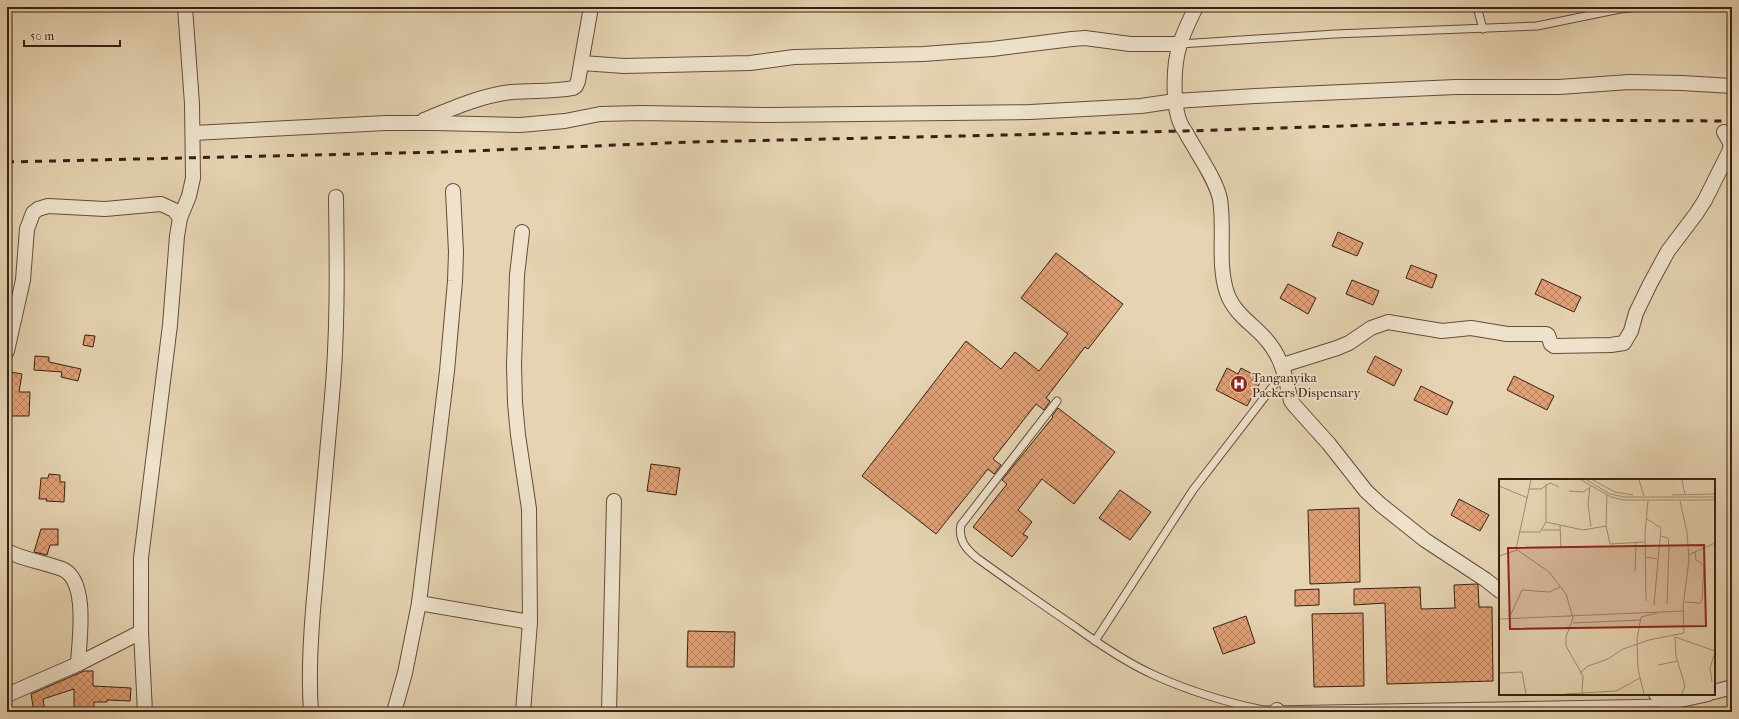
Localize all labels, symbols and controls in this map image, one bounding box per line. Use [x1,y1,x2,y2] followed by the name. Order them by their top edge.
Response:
[24,22,120,48] scale bar
[30,29,54,43] text: 50 m
[1252,370,1361,400] place label: Tanganyika Packers Dispensary
[1229,374,1249,394] hospital icon: Tanganyika Packers Dispensary
[1499,479,1715,695] inset map

